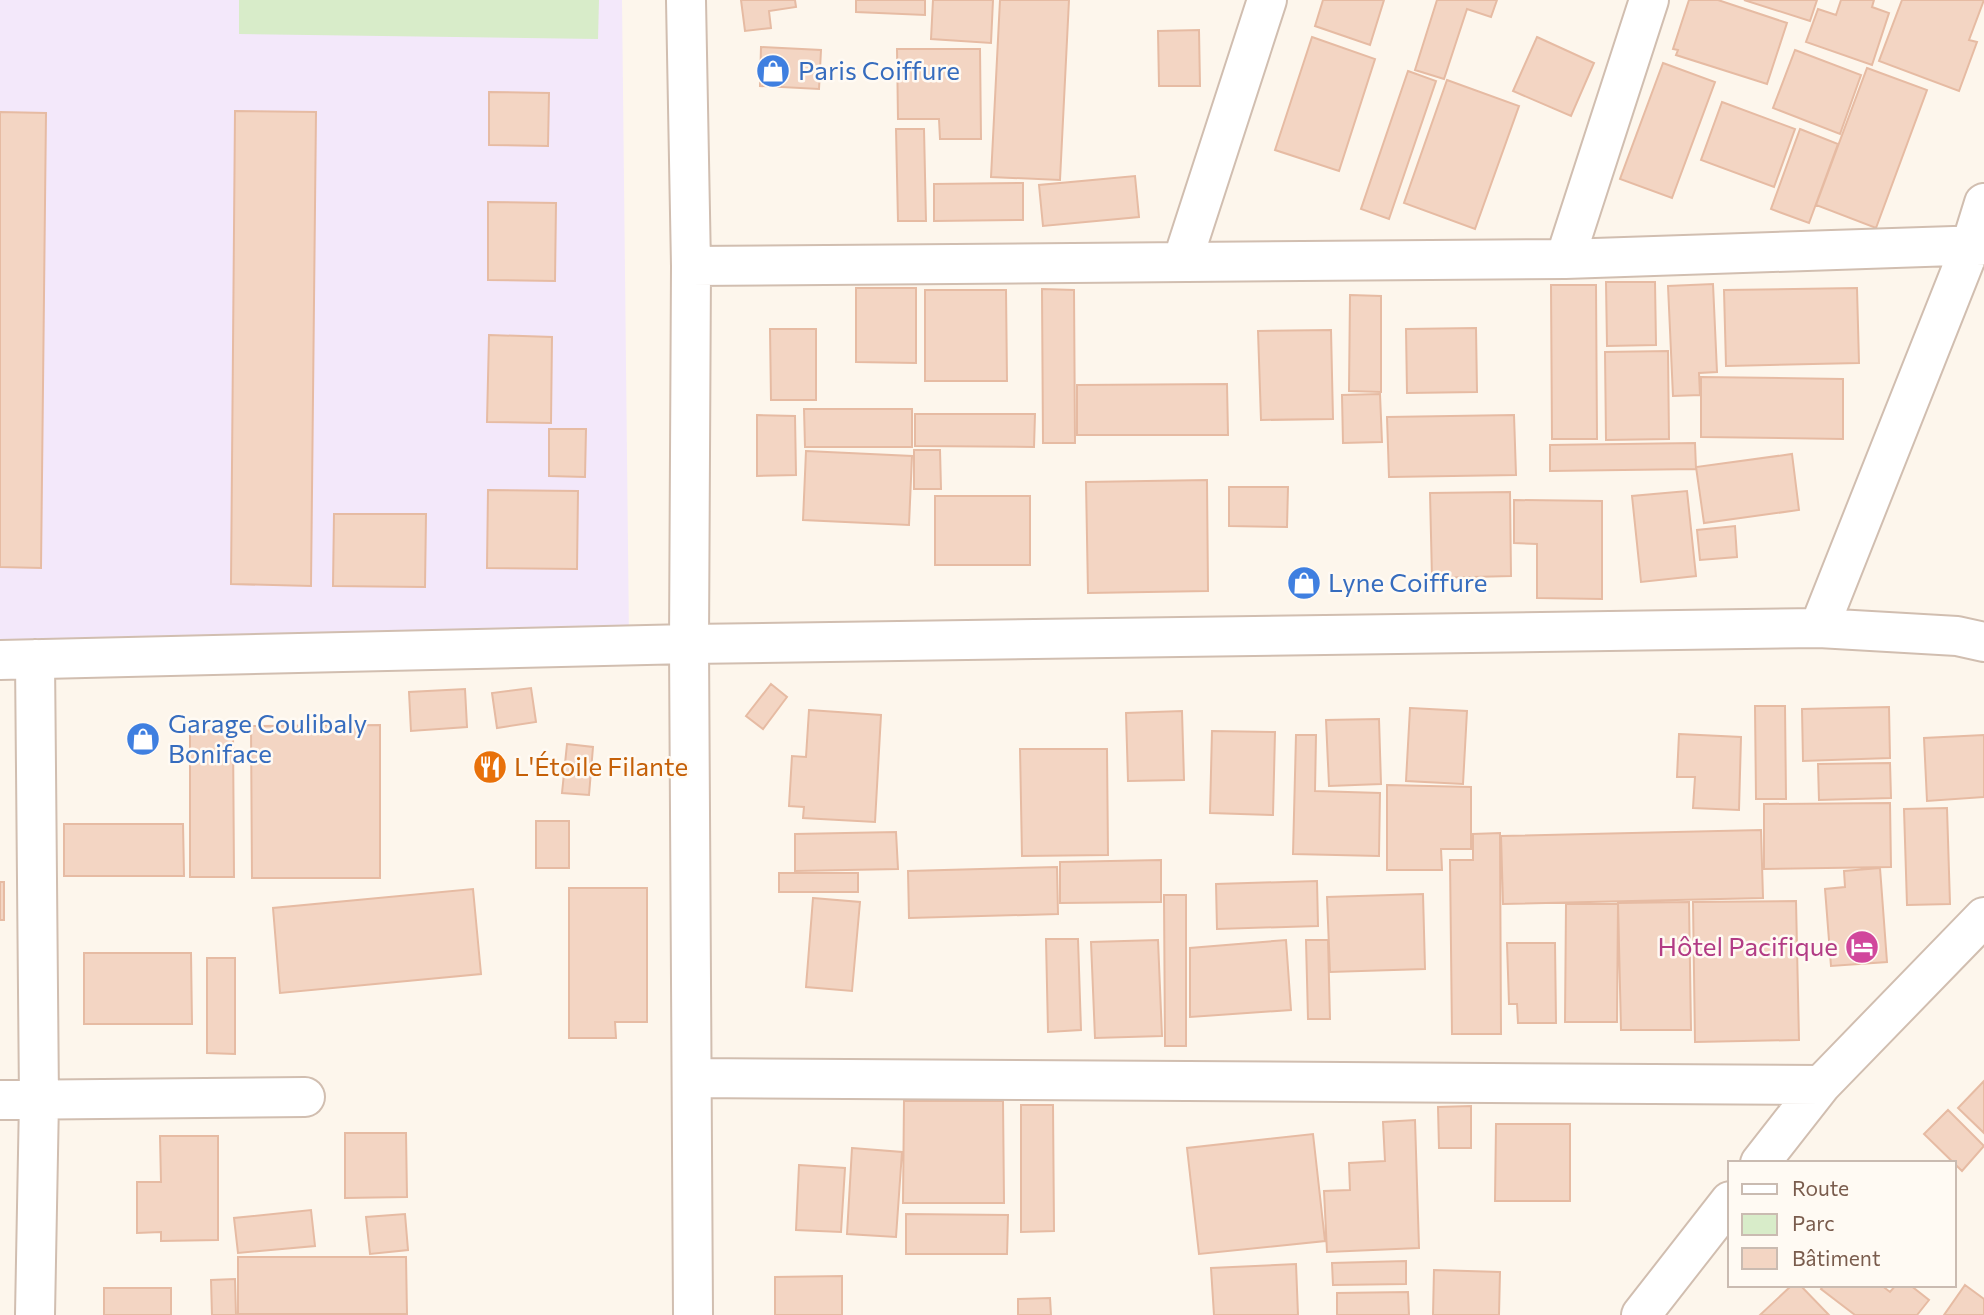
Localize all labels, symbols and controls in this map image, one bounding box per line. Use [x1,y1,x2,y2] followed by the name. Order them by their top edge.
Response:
[754,52,792,90] shop icon: Paris Coiffure
[798,54,960,85] place label: Paris Coiffure
[1285,564,1323,602] shop icon: Lyne Coiffure
[1328,566,1487,597] place label: Lyne Coiffure
[168,707,367,768] place label: Garage Coulibaly Boniface
[124,720,162,758] shop icon: Garage Coulibaly Boniface
[471,748,509,786] restaurant icon: L'Étoile Filante
[514,750,688,781] place label: L'Étoile Filante
[1843,928,1881,966] hotel icon: Hôtel Pacifique
[1658,930,1838,961] place label: Hôtel Pacifique
[1728,1161,1956,1287] legend
[1792,1175,1849,1200] text: Route
[1792,1210,1835,1235] text: Parc
[1792,1245,1881,1270] text: Bâtiment

